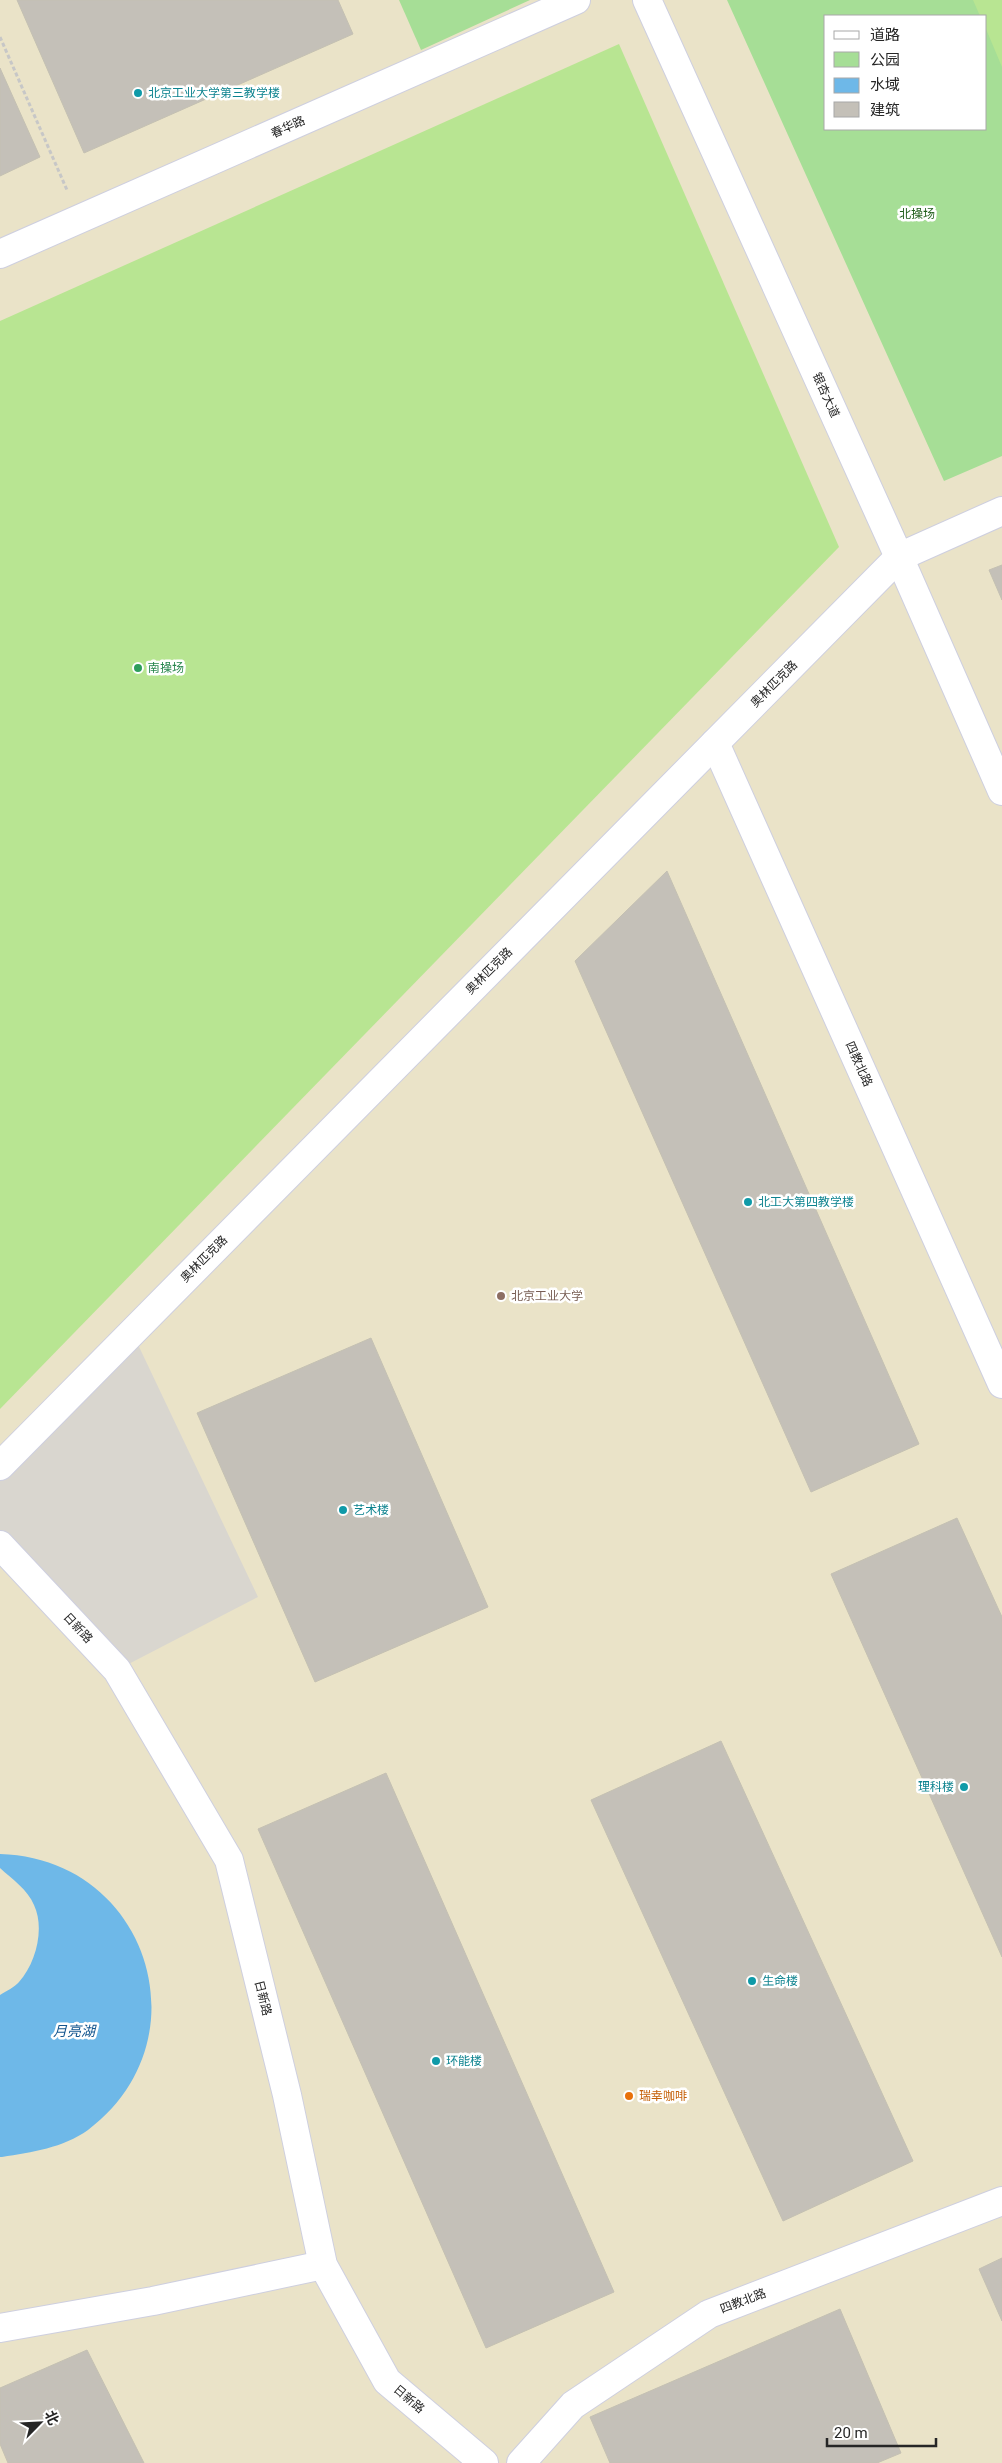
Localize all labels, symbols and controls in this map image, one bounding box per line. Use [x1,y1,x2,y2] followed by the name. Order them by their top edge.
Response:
[824,15,987,130] legend
[870,26,900,44] text: 道路
[870,51,900,69] text: 公园
[870,76,900,94] text: 水域
[148,86,280,100] place label: 北京工业大学第三教学楼
[132,87,144,99] marker: 北京工业大学第三教学楼
[870,101,900,119] text: 建筑
[269,113,307,141] street label: 春华路
[899,207,935,221] park label: 北操场
[810,370,842,420] street label: 银杏大道
[748,658,800,710] street label: 奥林匹克路
[148,661,184,675] place label: 南操场
[132,662,144,674] marker: 南操场
[463,945,515,997] street label: 奥林匹克路
[843,1039,875,1089] street label: 四教北路
[758,1195,854,1209] place label: 北工大第四教学楼
[742,1196,754,1208] marker: 北工大第四教学楼
[178,1233,230,1285] street label: 奥林匹克路
[511,1289,583,1303] place label: 北京工业大学
[495,1290,507,1302] marker: 北京工业大学
[353,1503,389,1517] place label: 艺术楼
[337,1504,349,1516] marker: 艺术楼
[61,1610,95,1646] street label: 日新路
[918,1780,954,1794] place label: 理科楼
[958,1781,970,1793] marker: 理科楼
[762,1974,798,1988] place label: 生命楼
[746,1975,758,1987] marker: 生命楼
[252,1979,274,2017] street label: 日新路
[53,2023,97,2039] water label: 月亮湖
[446,2054,482,2068] place label: 环能楼
[430,2055,442,2067] marker: 环能楼
[639,2089,687,2103] place label: 瑞幸咖啡
[623,2090,635,2102] marker: 瑞幸咖啡
[718,2286,768,2316] street label: 四教北路
[391,2382,427,2416] street label: 日新路
[15,2398,65,2448] north arrow
[42,2408,62,2427] text: 北
[827,2416,936,2448] scale bar
[834,2424,868,2442] text: 20 m

